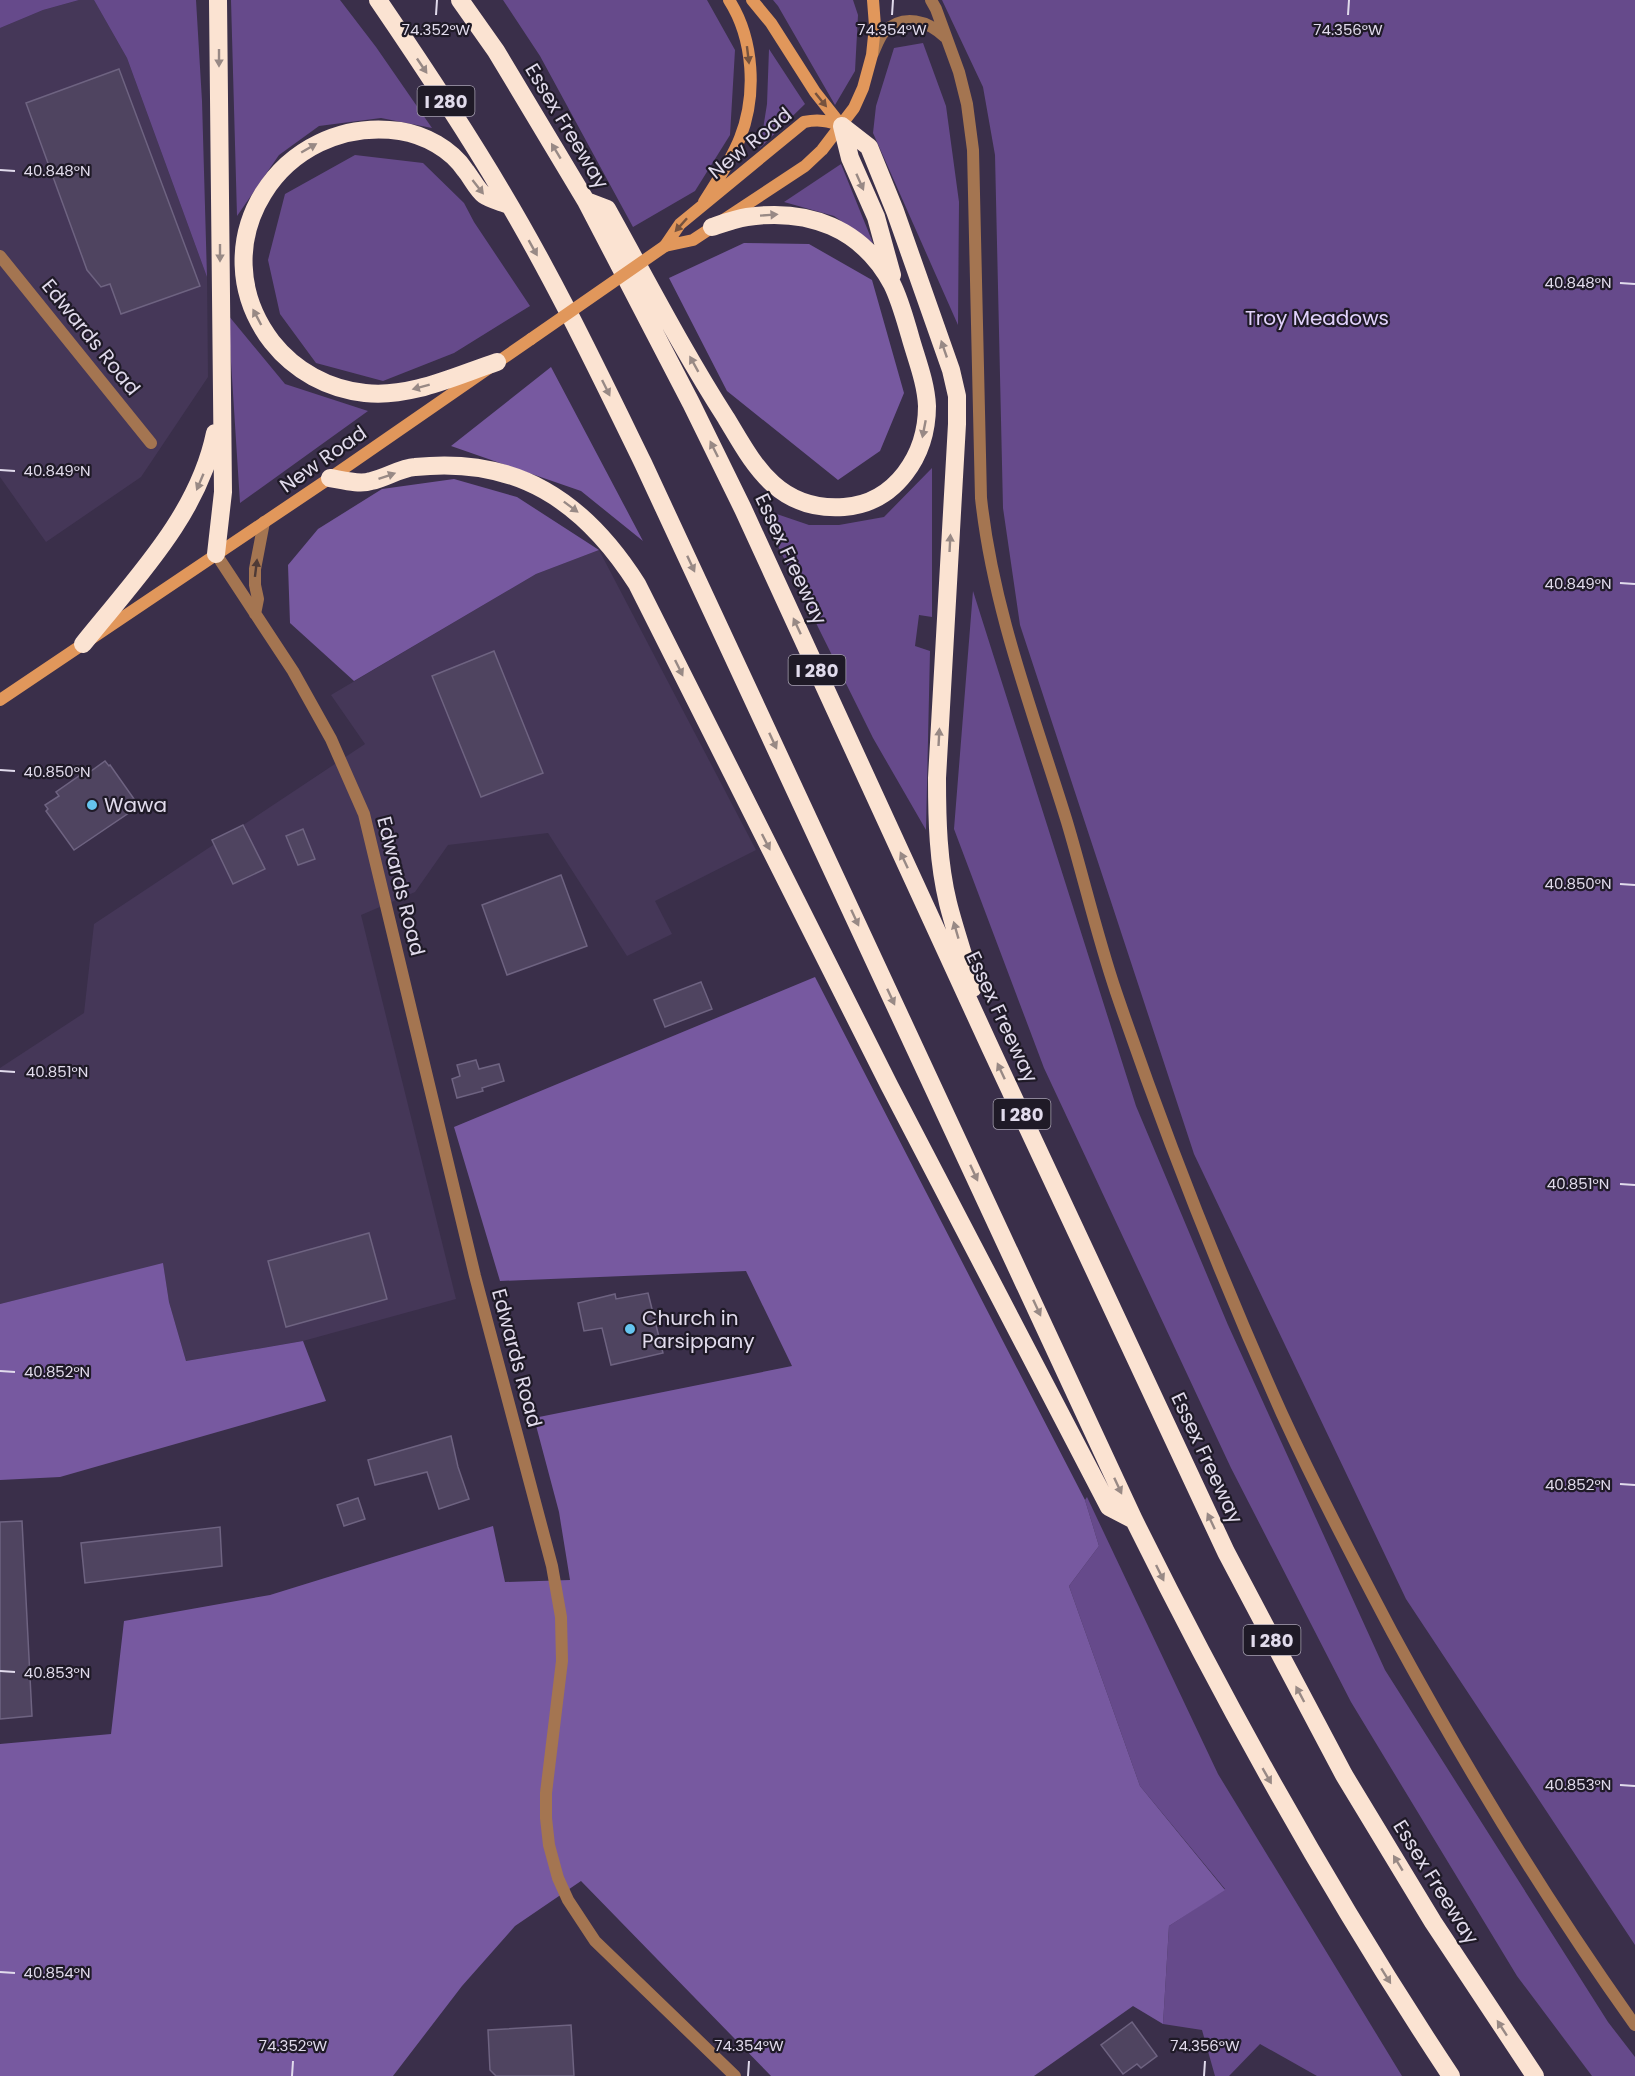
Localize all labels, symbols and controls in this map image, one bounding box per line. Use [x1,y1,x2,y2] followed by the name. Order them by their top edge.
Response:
[402,19,471,40] text: 74.352°W
[857,19,927,40] text: 74.354°W
[1313,19,1383,40] text: 74.356°W
[743,45,753,64] one-way arrow
[214,49,223,68] one-way arrow
[417,58,428,74] one-way arrow
[518,58,616,194] street label: Essex Freeway
[418,86,474,116] road number: I 280
[814,92,827,108] one-way arrow
[702,101,798,185] street label: New Road
[301,143,317,154] one-way arrow
[551,143,562,159] one-way arrow
[23,160,91,181] text: 40.848°N
[856,173,865,190] one-way arrow
[472,180,484,195] one-way arrow
[760,210,779,220] one-way arrow
[674,218,688,233] one-way arrow
[528,240,538,257] one-way arrow
[215,244,225,263] one-way arrow
[1544,272,1612,293] text: 40.848°N
[35,273,147,401] street label: Edwards Road
[1245,304,1389,332] park label: Troy Meadows
[252,309,262,326] one-way arrow
[939,340,949,358] one-way arrow
[689,355,699,372] one-way arrow
[602,380,611,397] one-way arrow
[412,383,430,392] one-way arrow
[274,419,372,499] street label: New Road
[919,420,928,439] one-way arrow
[709,441,718,458] one-way arrow
[23,460,91,481] text: 40.849°N
[379,470,397,480] one-way arrow
[195,473,205,491] one-way arrow
[748,489,834,629] street label: Essex Freeway
[564,501,579,513] one-way arrow
[946,533,955,552] one-way arrow
[686,556,695,573] one-way arrow
[252,559,261,578] one-way arrow
[1544,573,1612,594] text: 40.849°N
[792,617,801,634] one-way arrow
[788,655,846,685] road number: I 280
[674,659,683,676] one-way arrow
[935,728,944,747] one-way arrow
[768,732,777,749] one-way arrow
[23,761,91,782] text: 40.850°N
[104,791,167,819] place label: Wawa
[85,798,99,812] marker: Wawa
[370,813,432,959] street label: Edwards Road
[761,834,770,851] one-way arrow
[900,852,909,869] one-way arrow
[1544,873,1612,894] text: 40.850°N
[850,909,859,926] one-way arrow
[951,921,961,939] one-way arrow
[959,947,1045,1087] street label: Essex Freeway
[887,988,896,1005] one-way arrow
[26,1061,88,1082] text: 40.851°N
[997,1062,1006,1079] one-way arrow
[994,1099,1050,1129] road number: I 280
[969,1165,979,1183] one-way arrow
[1547,1173,1609,1194] text: 40.851°N
[485,1286,549,1430] street label: Edwards Road
[1032,1300,1042,1318] one-way arrow
[642,1304,755,1355] place label: Church in Parsippany
[623,1322,637,1336] marker: Church in Parsippany
[24,1361,90,1382] text: 40.852°N
[1164,1388,1250,1528] street label: Essex Freeway
[1545,1474,1611,1495] text: 40.852°N
[1114,1477,1123,1494] one-way arrow
[1207,1512,1216,1529] one-way arrow
[1156,1564,1165,1581] one-way arrow
[1244,1625,1300,1655] road number: I 280
[24,1662,90,1683] text: 40.853°N
[1296,1685,1306,1703] one-way arrow
[1262,1768,1273,1784] one-way arrow
[1545,1774,1611,1795] text: 40.853°N
[1387,1814,1485,1950] street label: Essex Freeway
[1392,1855,1403,1871] one-way arrow
[23,1962,91,1983] text: 40.854°N
[1380,1968,1391,1984] one-way arrow
[1497,2020,1508,2036] one-way arrow
[259,2035,328,2056] text: 74.352°W
[714,2035,784,2056] text: 74.354°W
[1170,2035,1240,2056] text: 74.356°W

